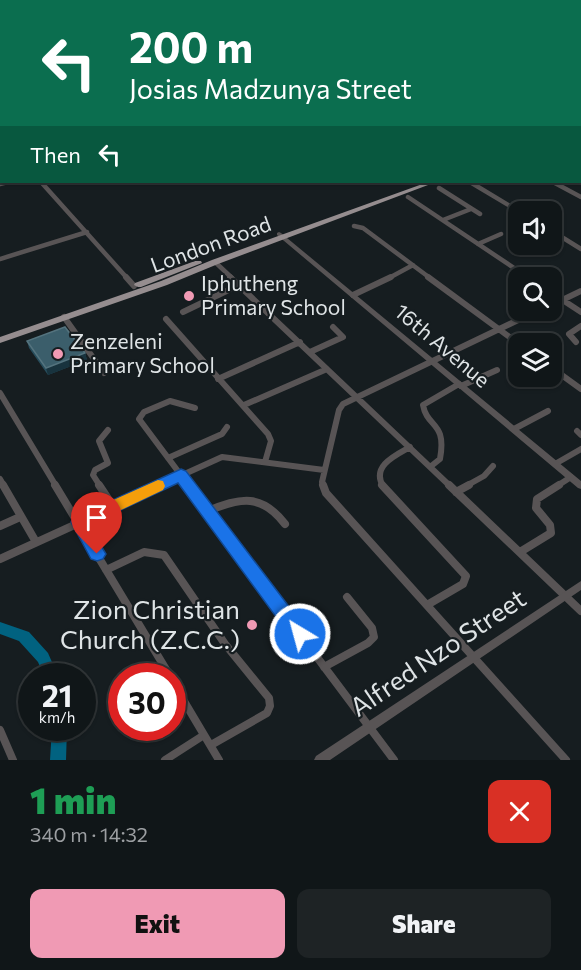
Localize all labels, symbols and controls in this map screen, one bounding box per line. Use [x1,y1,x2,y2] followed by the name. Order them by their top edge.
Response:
[129,20,253,72] text: 200 m
[30,24,108,102] icon: left
[129,72,412,105] text: Josias Madzunya Street
[93,138,126,171] icon: left
[30,141,81,168] text: Then
[508,201,562,387] map controls
[508,201,562,255] button: sound
[147,210,274,277] street label: London Road
[508,267,562,321] button: search
[201,270,346,319] place label: Iphutheng Primary School
[182,289,196,303] marker: Iphutheng Primary School
[390,298,496,392] street label: 16th Avenue
[70,328,215,377] place label: Zenzeleni Primary School
[508,333,562,387] button: layers
[51,347,65,361] marker: Zenzeleni Primary School
[71,492,122,554] pin
[80,501,113,534] icon: arrive
[344,582,531,722] street label: Alfred Nzo Street
[60,593,240,654] place label: Zion Christian Church (Z.C.C.)
[268,602,332,666] position arrow
[245,618,259,632] marker: Zion Christian Church (Z.C.C.)
[108,663,186,741] speed limit sign: 30
[42,676,72,713] text: 21
[39,708,75,726] text: km/h
[30,777,116,821] text: 1 min
[488,780,551,843] button: close
[30,822,148,846] text: 340 m · 14:32
[30,889,285,958] button: Exit
[297,889,551,958] button: Share

